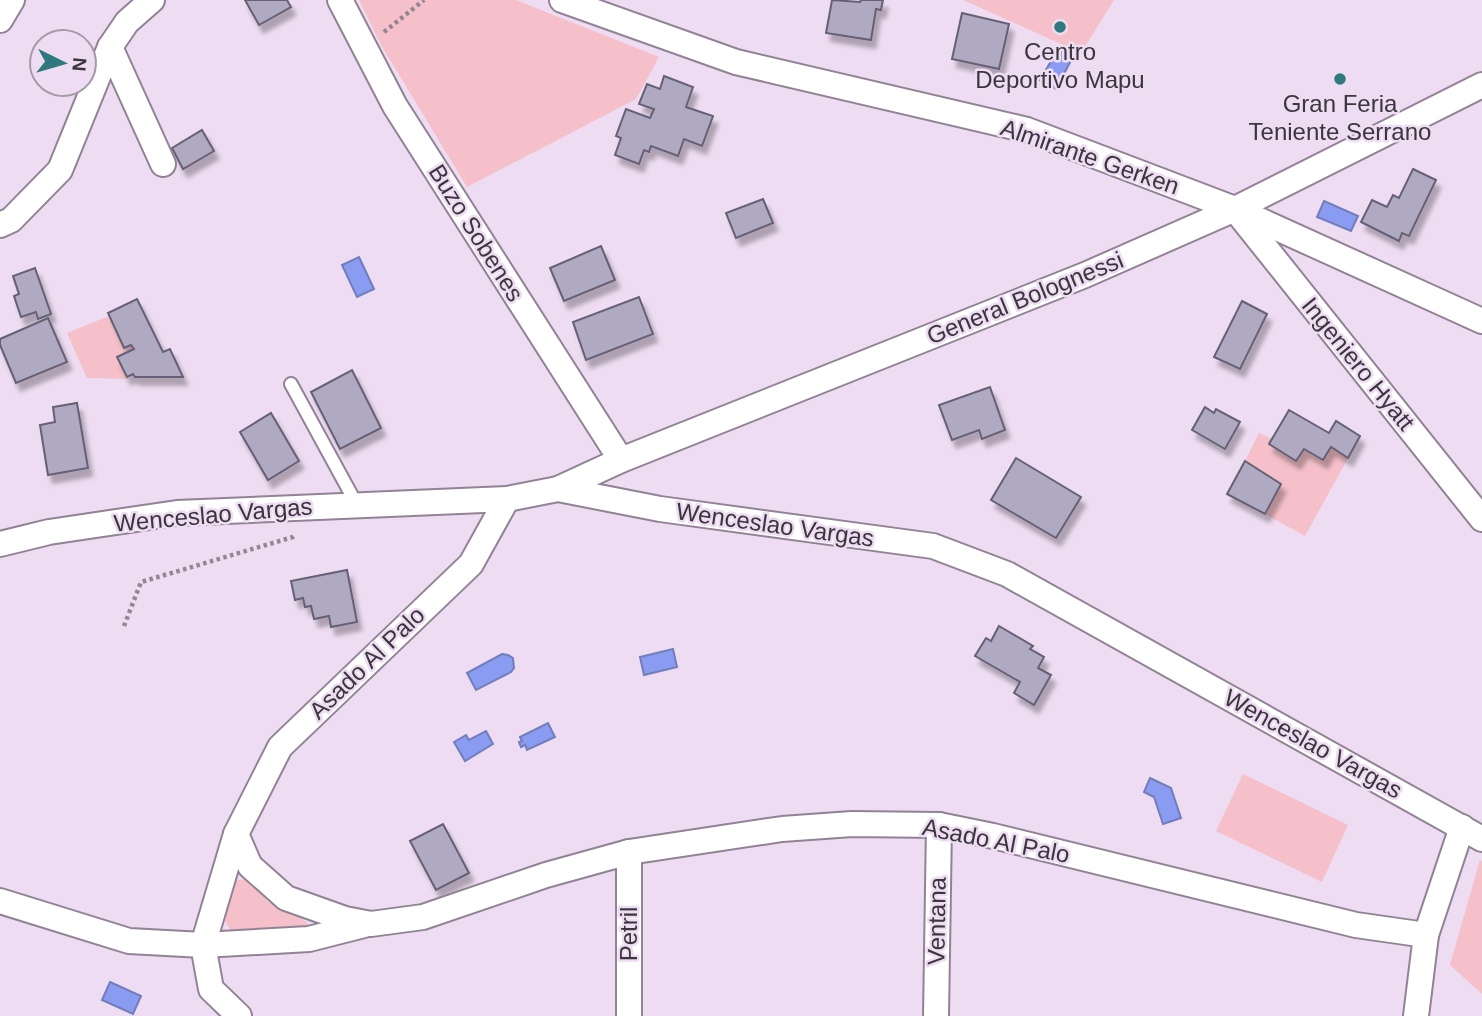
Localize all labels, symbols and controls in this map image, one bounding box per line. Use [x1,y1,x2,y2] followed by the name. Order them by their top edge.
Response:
[1052,19,1068,35] marker: Centro Deportivo Mapu
[28,28,98,98] north arrow
[975,38,1145,93] place label: Centro Deportivo Mapu
[68,57,90,72] text: N
[1332,71,1348,87] marker: Gran Feria Teniente Serrano
[1249,90,1431,145] place label: Gran Feria Teniente Serrano
[997,113,1183,200] street label: Almirante Gerken
[424,159,529,306] street label: Buzo Sobenes
[923,246,1127,349] street label: General Bolognessi
[1297,292,1420,436] street label: Ingeniero Hyatt
[113,492,313,537] street label: Wenceslao Vargas
[675,497,876,552] street label: Wenceslao Vargas
[304,601,430,724] street label: Asado Al Palo
[1220,683,1407,804] street label: Wenceslao Vargas
[920,813,1072,868] street label: Asado Al Palo
[922,876,951,965] street label: Ventana
[615,907,642,961] street label: Petril

